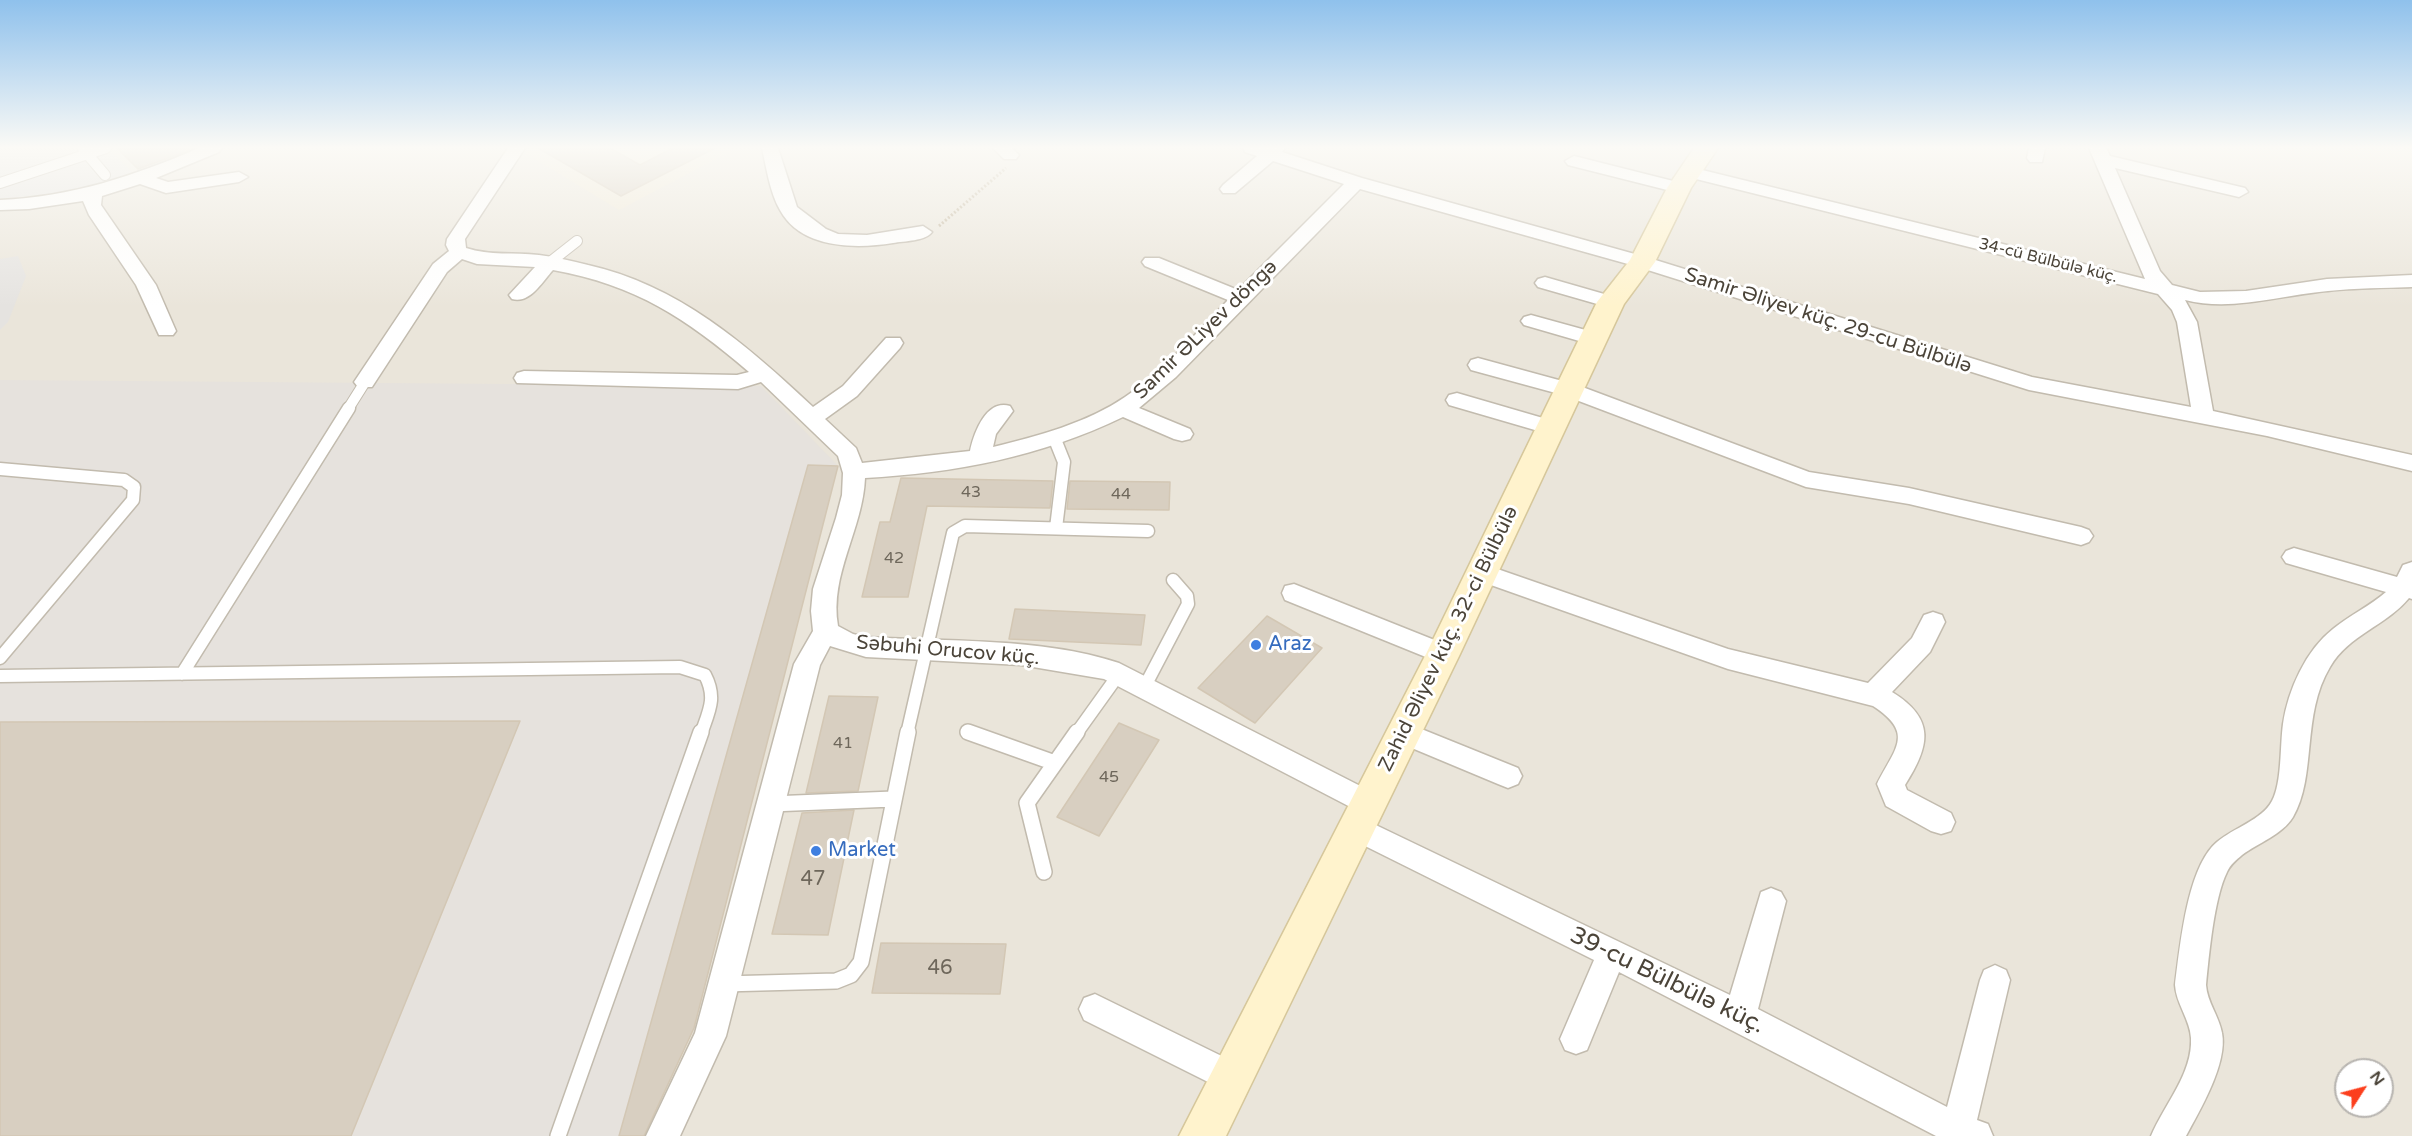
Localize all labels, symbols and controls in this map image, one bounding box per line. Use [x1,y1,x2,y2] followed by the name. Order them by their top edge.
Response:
[1977,234,2119,288] street label: 34-cü Bülbülə küç.
[1129,255,1283,405] street label: Samir ƏLiyev döngə
[1681,263,1975,379] street label: Samir Əliyev küç. 29-cu Bülbülə
[961,483,981,503] house number: 43
[1111,485,1131,505] house number: 44
[1374,502,1524,776] street label: Zahid Əliyev küç. 32-ci Bülbülə
[884,549,904,569] house number: 42
[855,631,1041,671] street label: Səbuhi Orucov küç.
[1268,633,1312,657] place label: Araz
[1249,638,1263,652] marker: Araz
[833,734,853,754] house number: 41
[1099,768,1119,788] house number: 45
[828,839,896,863] place label: Market
[809,844,823,858] marker: Market
[800,868,826,892] house number: 47
[1565,921,1769,1041] street label: 39-cu Bülbülə küç.
[927,957,953,981] house number: 46
[2334,1058,2394,1118] north arrow
[2365,1068,2389,1090] text: N

